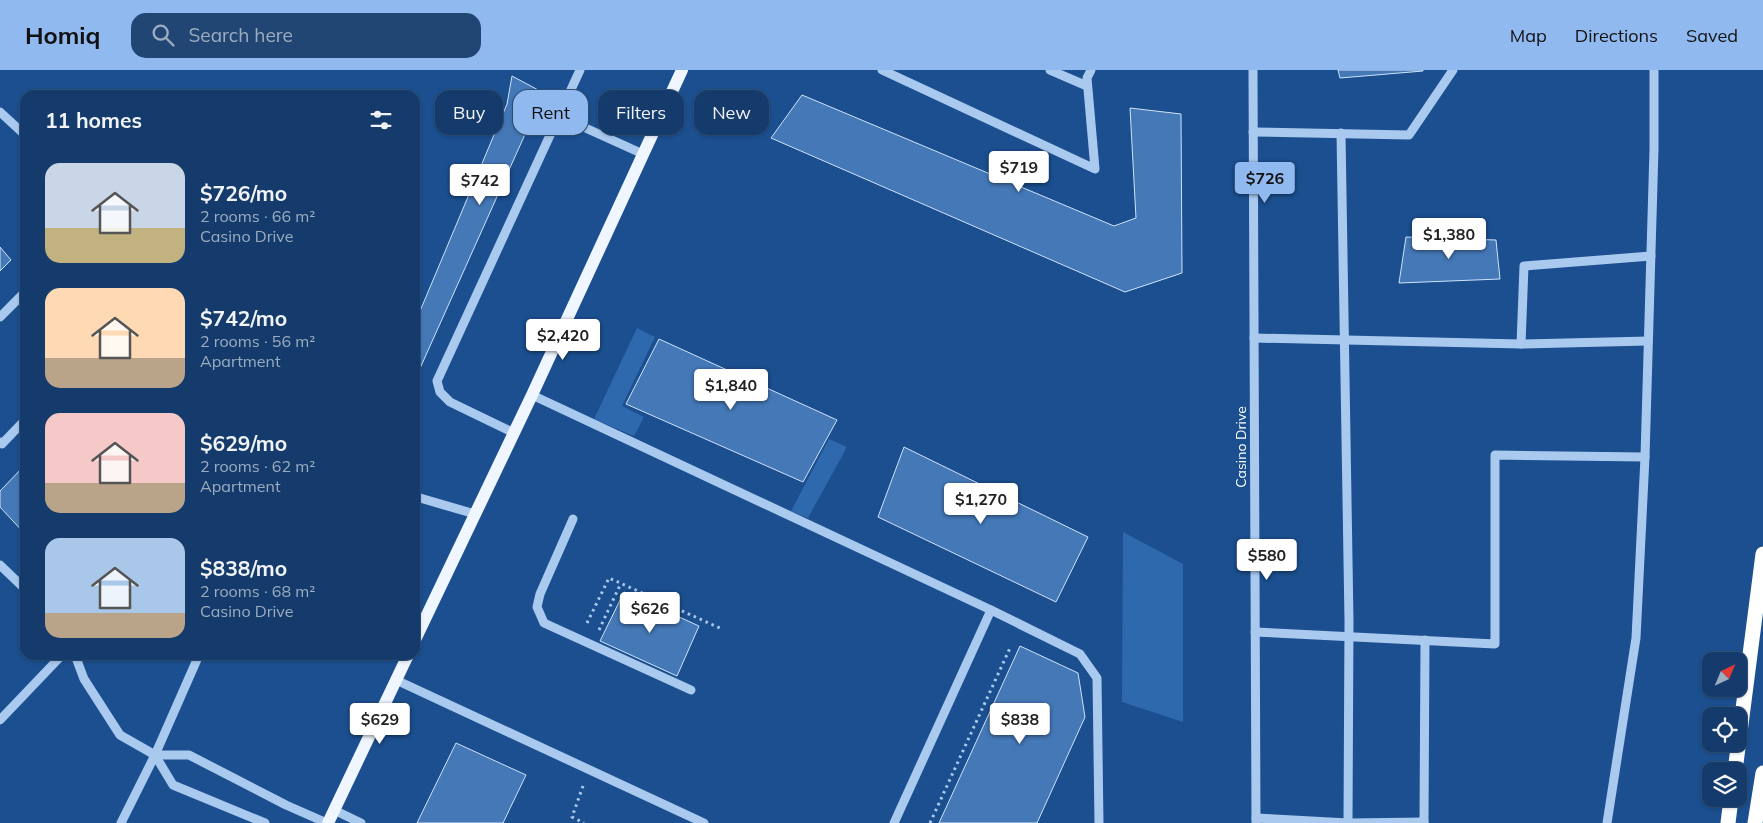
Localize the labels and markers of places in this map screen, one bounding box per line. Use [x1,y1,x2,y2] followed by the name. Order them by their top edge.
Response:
[989,150,1049,193] pin: $719
[1235,162,1295,204] pin: $726
[450,164,510,206] pin: $742
[1408,218,1490,260] pin: $1,380
[522,318,604,361] pin: $2,420
[690,368,772,411] pin: $1,840
[940,482,1022,525] pin: $1,270
[1237,538,1297,581] pin: $580
[620,592,680,634] pin: $626
[350,702,410,745] pin: $629
[990,702,1050,745] pin: $838

